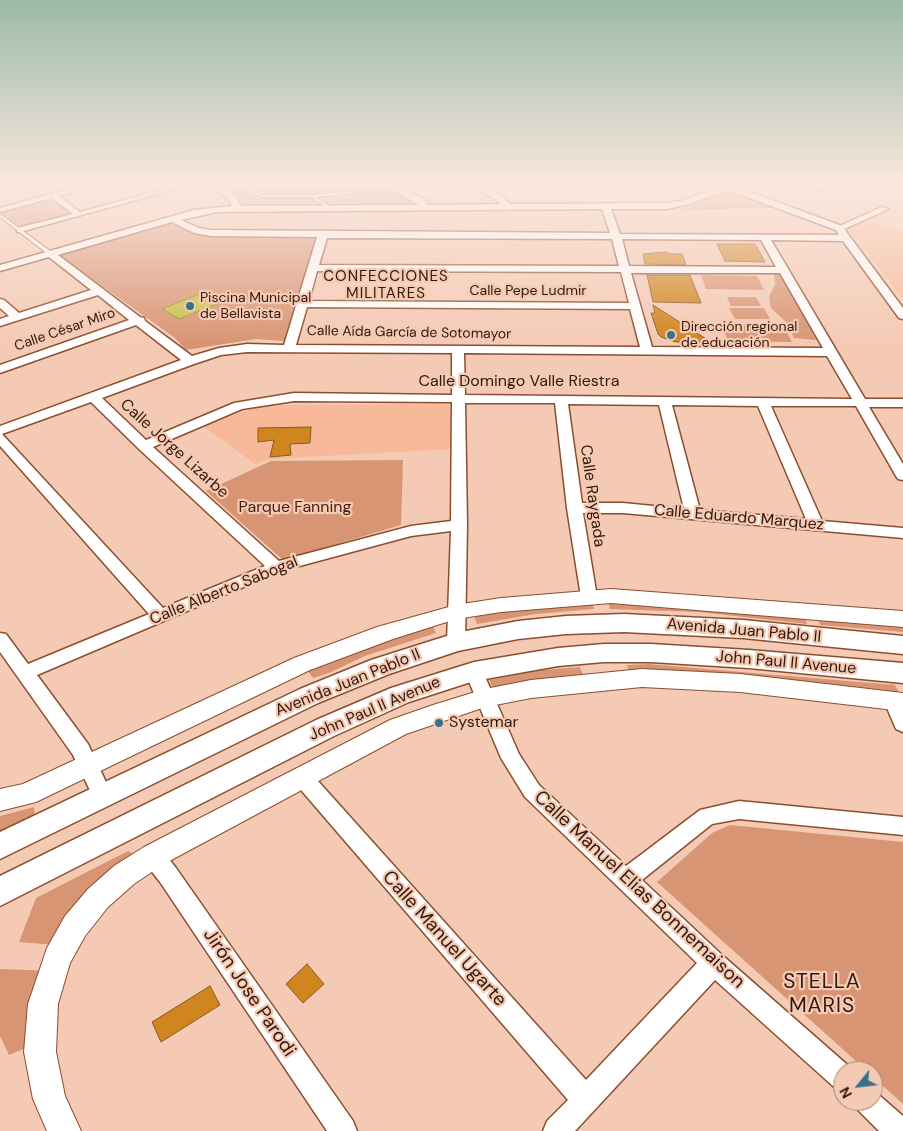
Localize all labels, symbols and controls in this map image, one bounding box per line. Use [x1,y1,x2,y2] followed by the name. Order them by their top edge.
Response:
[322,268,450,303] district label: CONFECCIONES MILITARES
[470,283,586,299] street label: Calle Pepe Ludmir
[200,290,311,322] place label: Piscina Municipal de Bellavista
[184,300,196,312] marker: Piscina Municipal de Bellavista
[12,305,118,355] street label: Calle César Miro
[681,319,797,352] place label: Dirección regional de educación
[307,323,511,343] street label: Calle Aída García de Sotomayor
[665,329,677,341] marker: Dirección regional de educación
[419,372,619,392] street label: Calle Domingo Valle Riestra
[116,395,232,503] street label: Calle Jorge Lizarbe
[575,444,609,548] street label: Calle Raygada
[239,498,351,518] park label: Parque Fanning
[653,501,825,535] street label: Calle Eduardo Marquez
[147,553,301,629] street label: Calle Alberto Sabogal
[666,615,822,647] street label: Avenida Juan Pablo II
[273,645,423,721] street label: Avenida Juan Pablo II
[715,647,857,679] street label: John Paul II Avenue
[306,673,444,745] street label: John Paul II Avenue
[449,713,518,733] place label: Systemar
[433,717,445,729] marker: Systemar
[529,786,749,994] street label: Calle Manuel Elias Bonnemaison
[377,866,511,1012] street label: Calle Manuel Ugarte
[198,925,300,1061] street label: Jirón Jose Parodi
[782,969,862,1019] district label: STELLA MARIS
[833,1061,883,1111] north arrow
[835,1084,856,1102] text: N

